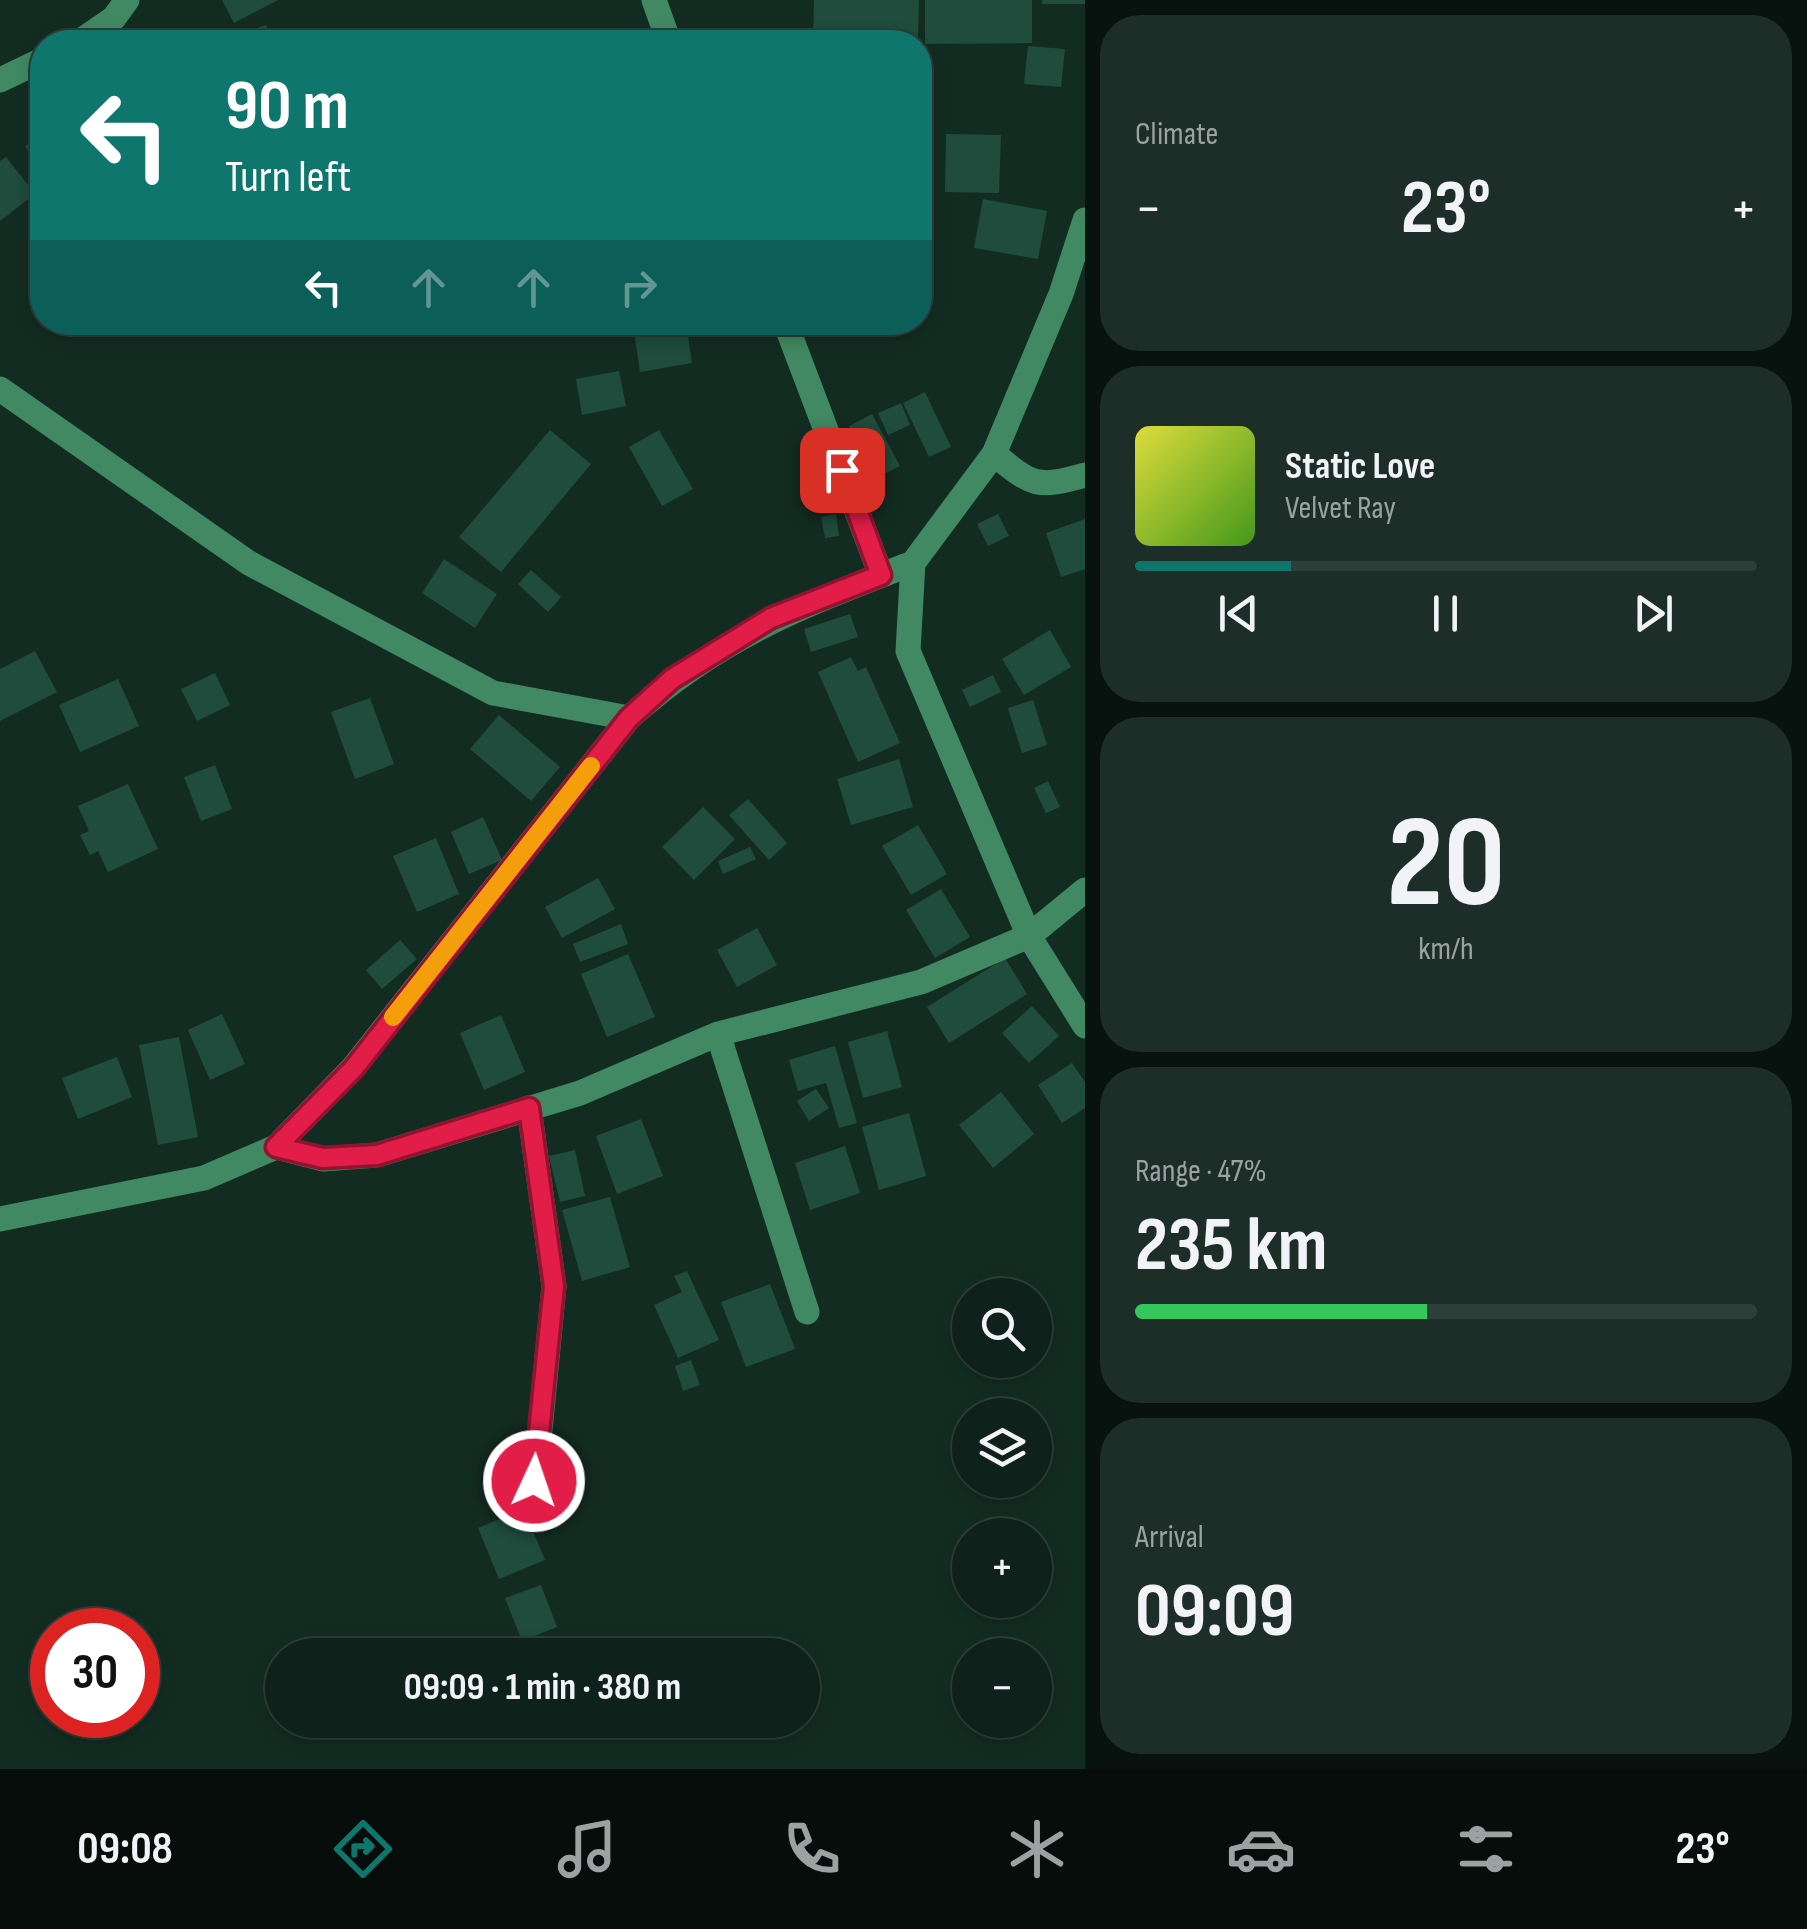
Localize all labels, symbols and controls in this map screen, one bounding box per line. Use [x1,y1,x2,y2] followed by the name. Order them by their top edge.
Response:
[225,65,349,149] text: 90 m
[60,70,190,200] icon: left
[1135,115,1218,154] text: Climate
[225,150,351,205] text: Turn left
[1401,164,1491,255] text: 23°
[1135,176,1162,243] text: −
[1730,176,1757,243] text: +
[296,260,351,315] icon: left
[401,260,456,315] icon: ahead
[506,260,561,315] icon: ahead
[611,260,666,315] icon: right
[800,428,885,513] pin
[815,443,870,498] icon: arrive
[1285,444,1435,489] text: Static Love
[1285,489,1396,528] text: Velvet Ray
[1211,586,1266,641] icon: previous
[1418,586,1473,641] icon: pause
[1626,586,1681,641] icon: next
[1387,787,1505,943] text: 20
[1418,930,1474,969] text: km/h
[1135,1152,1267,1191] text: Range · 47%
[1135,1201,1328,1292] text: 235 km
[952,1278,1052,1738] map controls
[952,1278,1052,1378] button: search
[952,1398,1052,1498] button: layers
[482,1429,586,1533] position arrow
[952,1518,1052,1618] button: +
[1135,1518,1204,1557] text: Arrival
[1135,1567,1294,1658] text: 09:09
[30,1608,160,1738] speed limit sign: 30
[952,1638,1052,1738] button: −
[404,1665,681,1710] text: 09:09 · 1 min · 380 m
[328,1814,398,1884] icon: directions
[552,1814,622,1884] icon: music
[777,1814,847,1884] icon: phone
[1002,1814,1072,1884] icon: climate
[1226,1814,1296,1884] icon: car
[1451,1814,1521,1884] icon: filters
[77,1822,173,1877] text: 09:08
[1676,1822,1730,1877] text: 23°

